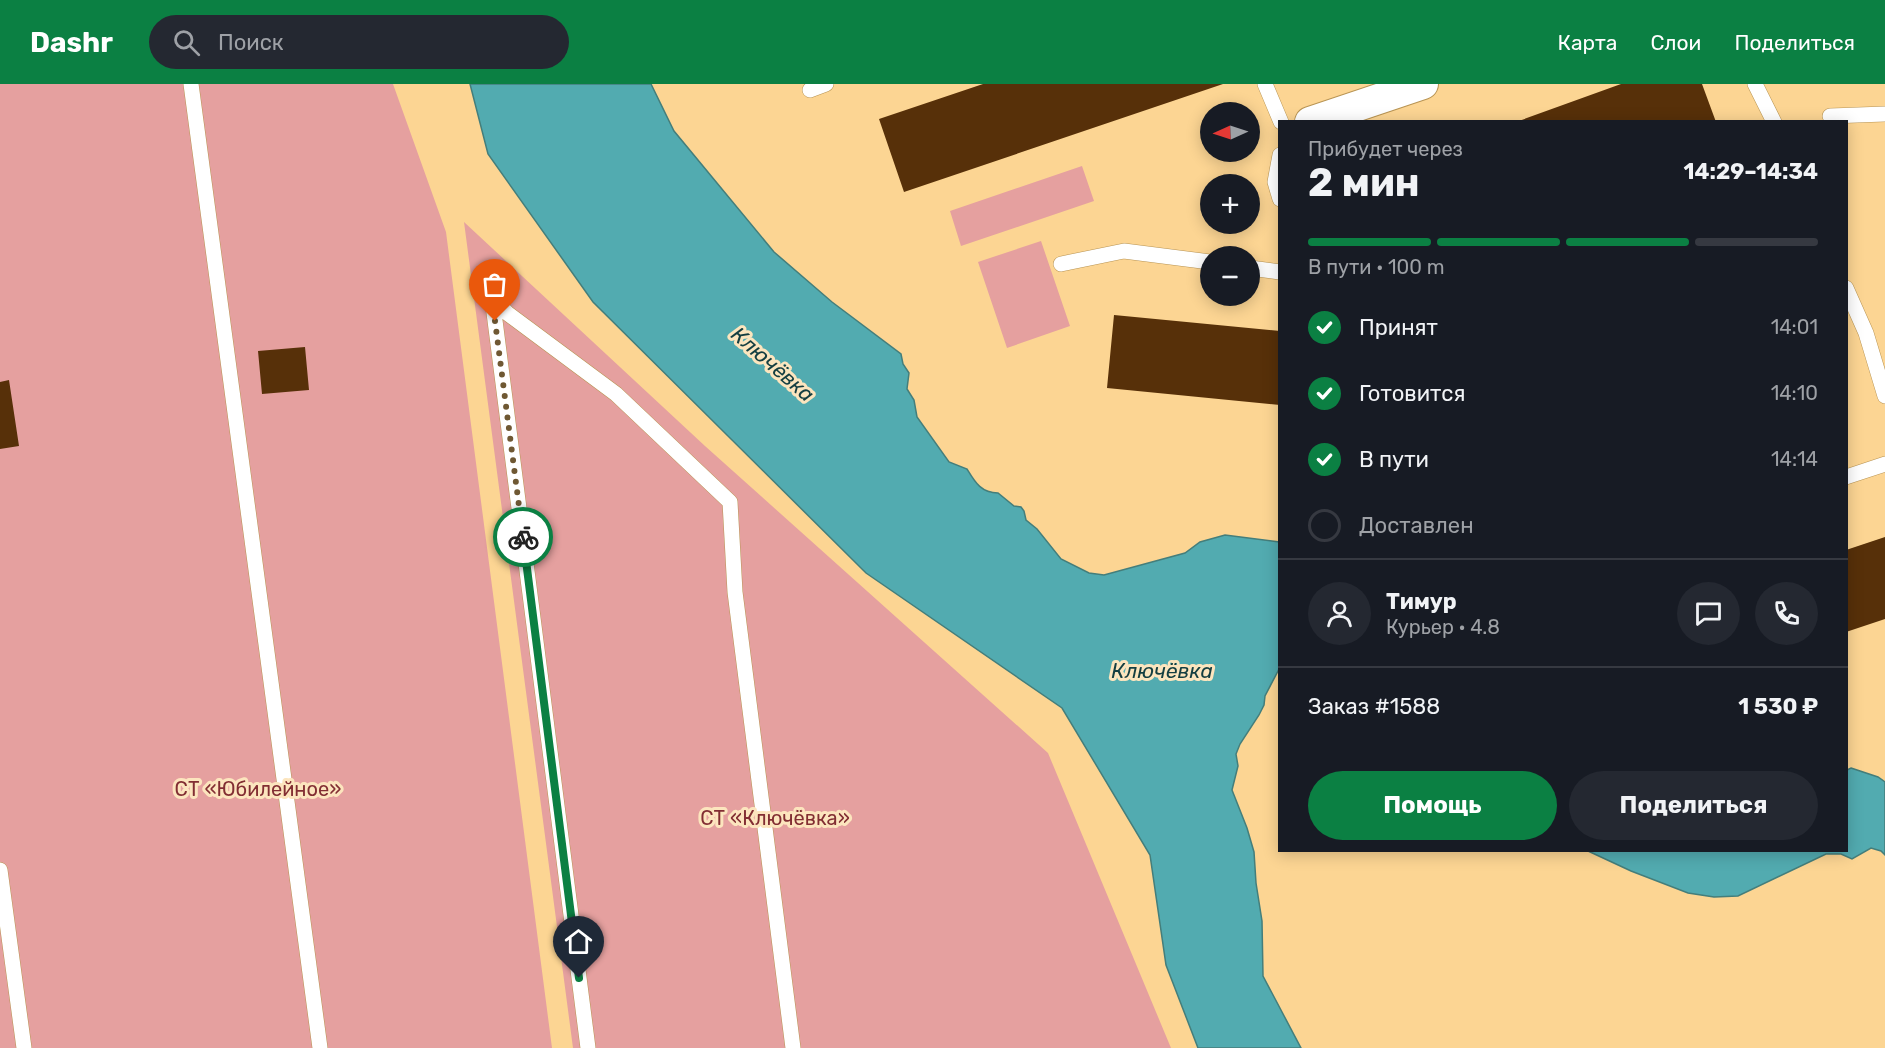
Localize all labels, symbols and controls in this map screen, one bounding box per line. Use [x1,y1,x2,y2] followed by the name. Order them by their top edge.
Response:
[149,15,569,69] search box
[30,26,113,59] text: Dashr
[170,26,203,59] icon: search
[218,29,284,56] text: Поиск
[1557,30,1617,55] text: Карта
[1650,30,1701,55] text: Слои
[1734,30,1855,55] text: Поделиться
[1200,102,1260,162] north arrow
[1200,102,1260,306] map controls
[1308,137,1463,161] text: Прибудет через
[1684,158,1818,185] text: 14:29–14:34
[1308,160,1420,206] text: 2 мин
[1200,174,1260,234] button: +
[1200,246,1260,306] button: −
[1308,255,1445,279] text: В пути · 100 m
[469,259,520,321] pin
[478,268,511,301] icon: bag
[1308,311,1341,344] icon: check
[1359,314,1438,341] text: Принят
[1771,315,1818,339] text: 14:01
[727,321,819,407] water label: Ключёвка
[1308,377,1341,410] icon: check
[1359,380,1465,407] text: Готовится
[1771,381,1818,405] text: 14:10
[1308,443,1341,476] icon: check
[1359,446,1429,473] text: В пути
[1771,447,1818,471] text: 14:14
[493,507,553,567] courier
[1359,512,1474,539] text: Доставлен
[507,521,540,554] icon: bike
[1308,582,1371,645] button: person
[1677,582,1740,645] button: chat
[1755,582,1818,645] button: phone
[1386,588,1457,615] text: Тимур
[1386,615,1500,639] text: Курьер · 4.8
[1111,658,1213,683] water label: Ключёвка
[1308,693,1440,720] text: Заказ #1588
[1738,693,1818,720] text: 1 530 ₽
[1308,771,1557,840] button: Помощь
[1569,771,1818,840] button: Поделиться
[175,777,341,801] park label: СТ «Юбилейное»
[700,806,850,830] park label: СТ «Ключёвка»
[553,916,604,978] pin
[562,925,595,958] icon: home

